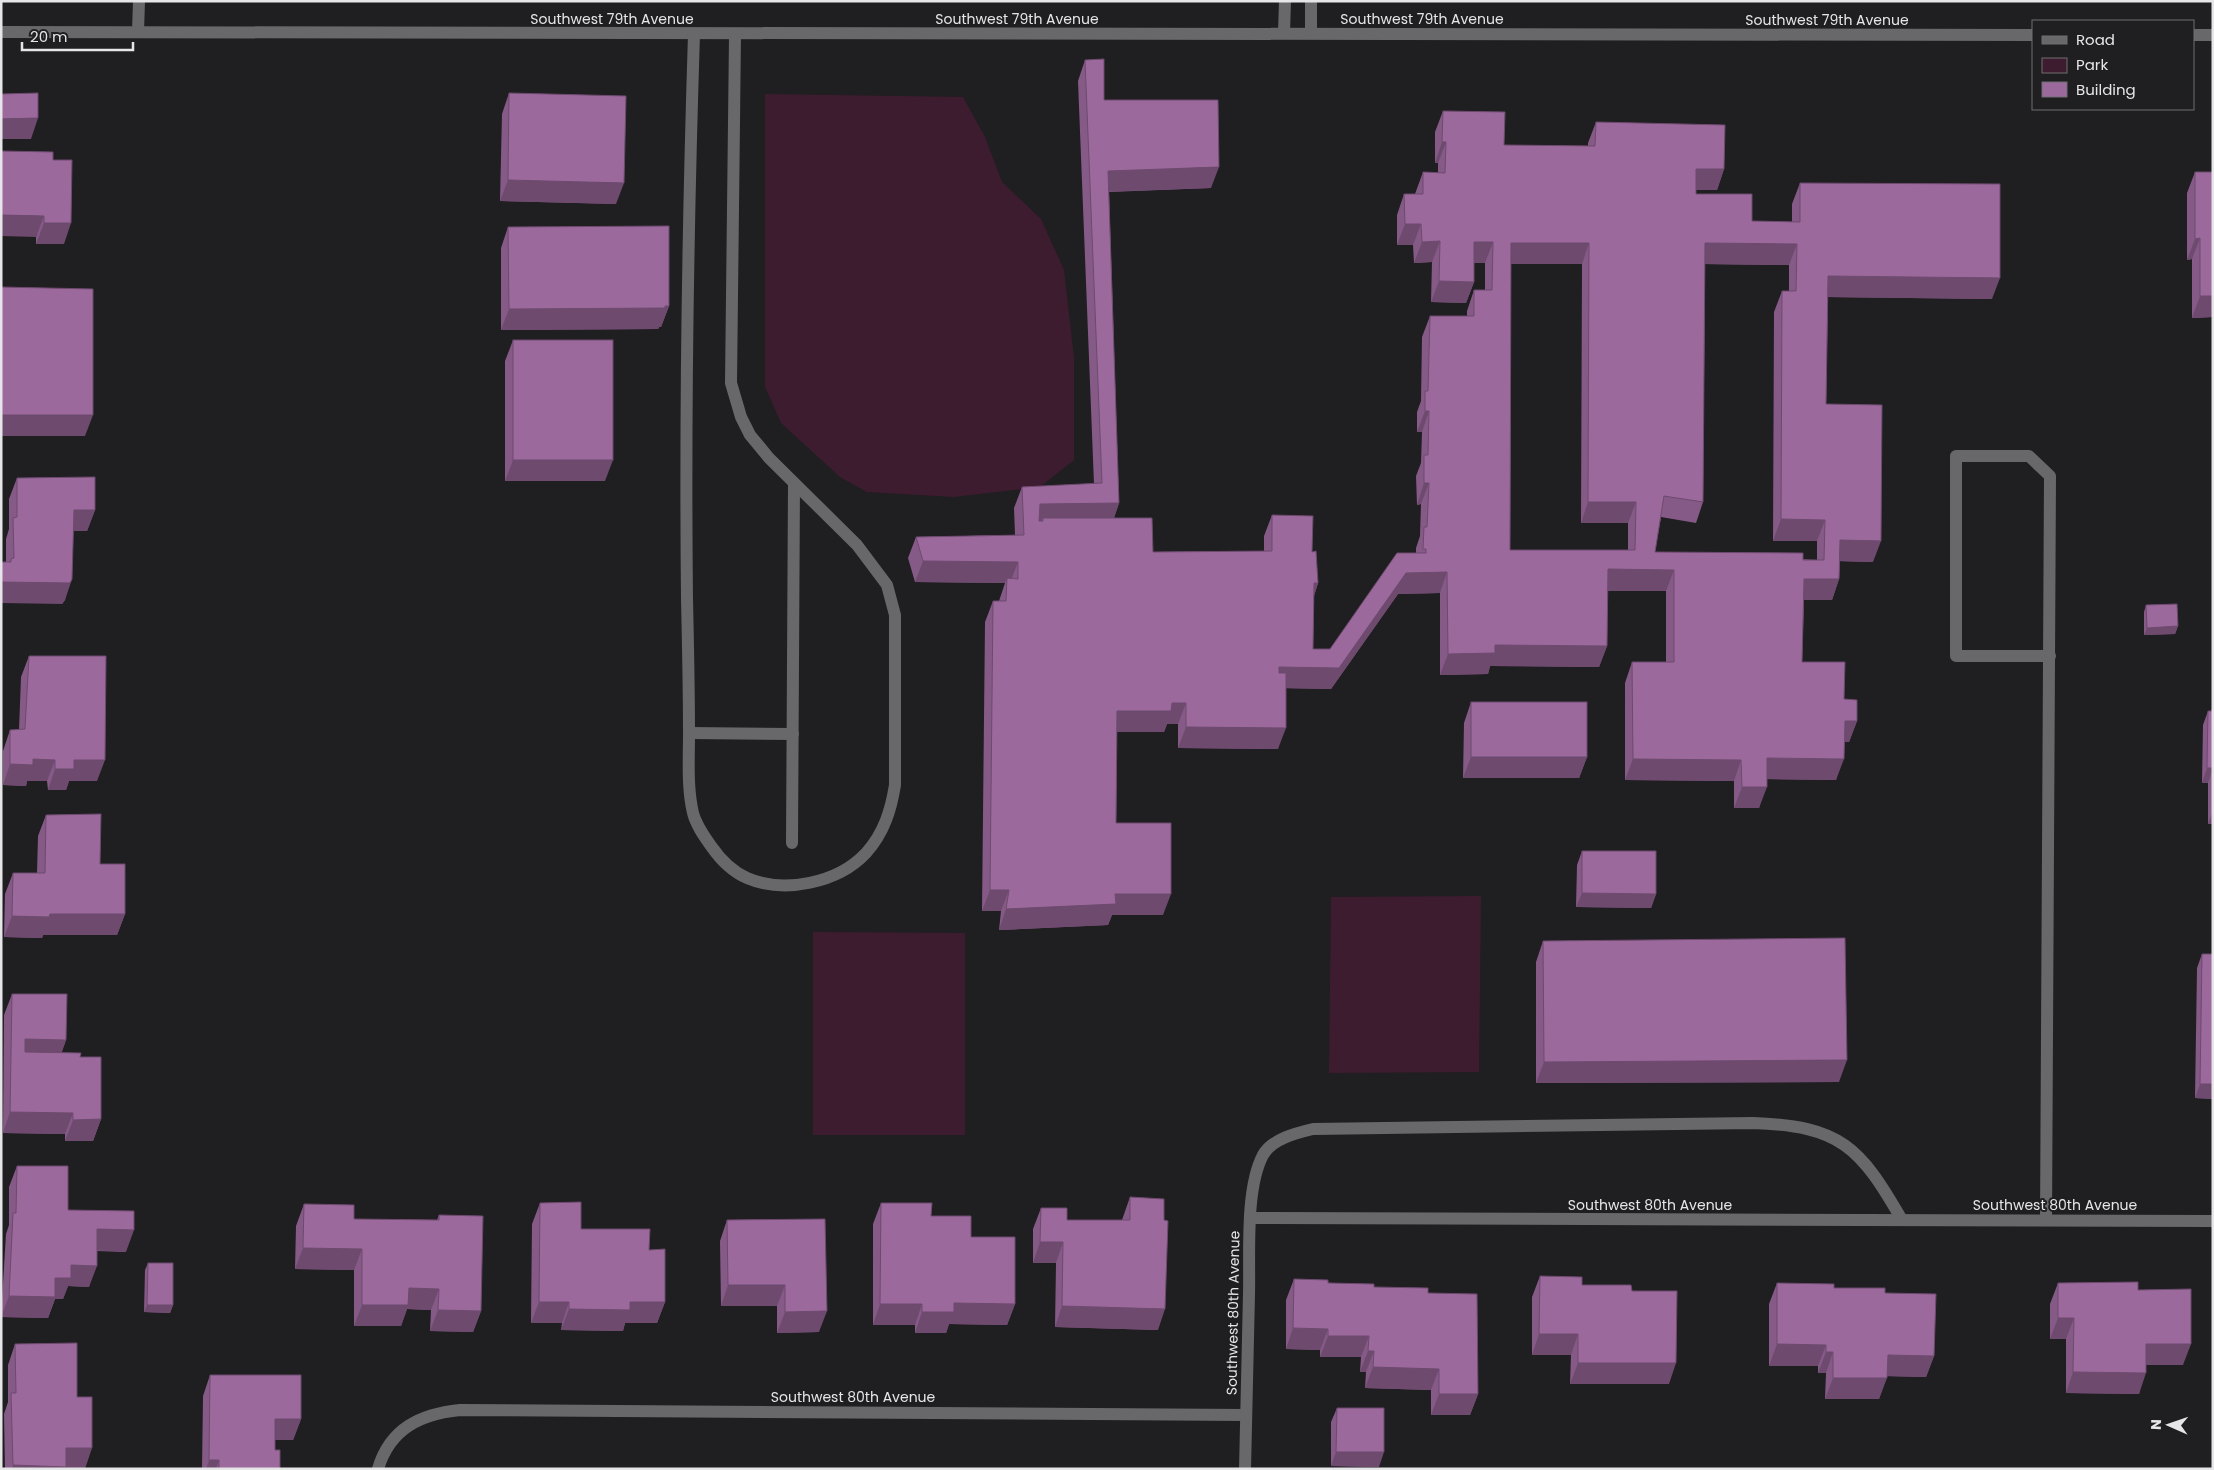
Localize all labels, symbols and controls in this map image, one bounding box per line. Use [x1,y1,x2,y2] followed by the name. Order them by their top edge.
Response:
[530,9,694,29] street label: Southwest 79th Avenue
[935,9,1099,29] street label: Southwest 79th Avenue
[1340,9,1504,29] street label: Southwest 79th Avenue
[1745,10,1909,30] street label: Southwest 79th Avenue
[22,20,134,52] scale bar
[2032,20,2194,110] legend
[30,26,68,47] text: 20 m
[2076,29,2115,50] text: Road
[2076,54,2108,75] text: Park
[2076,79,2136,100] text: Building
[1568,1195,1733,1215] street label: Southwest 80th Avenue
[1973,1195,2138,1215] street label: Southwest 80th Avenue
[1222,1230,1244,1395] street label: Southwest 80th Avenue
[771,1387,936,1407] street label: Southwest 80th Avenue
[2144,1400,2194,1450] north arrow
[2146,1419,2166,1430] text: N

